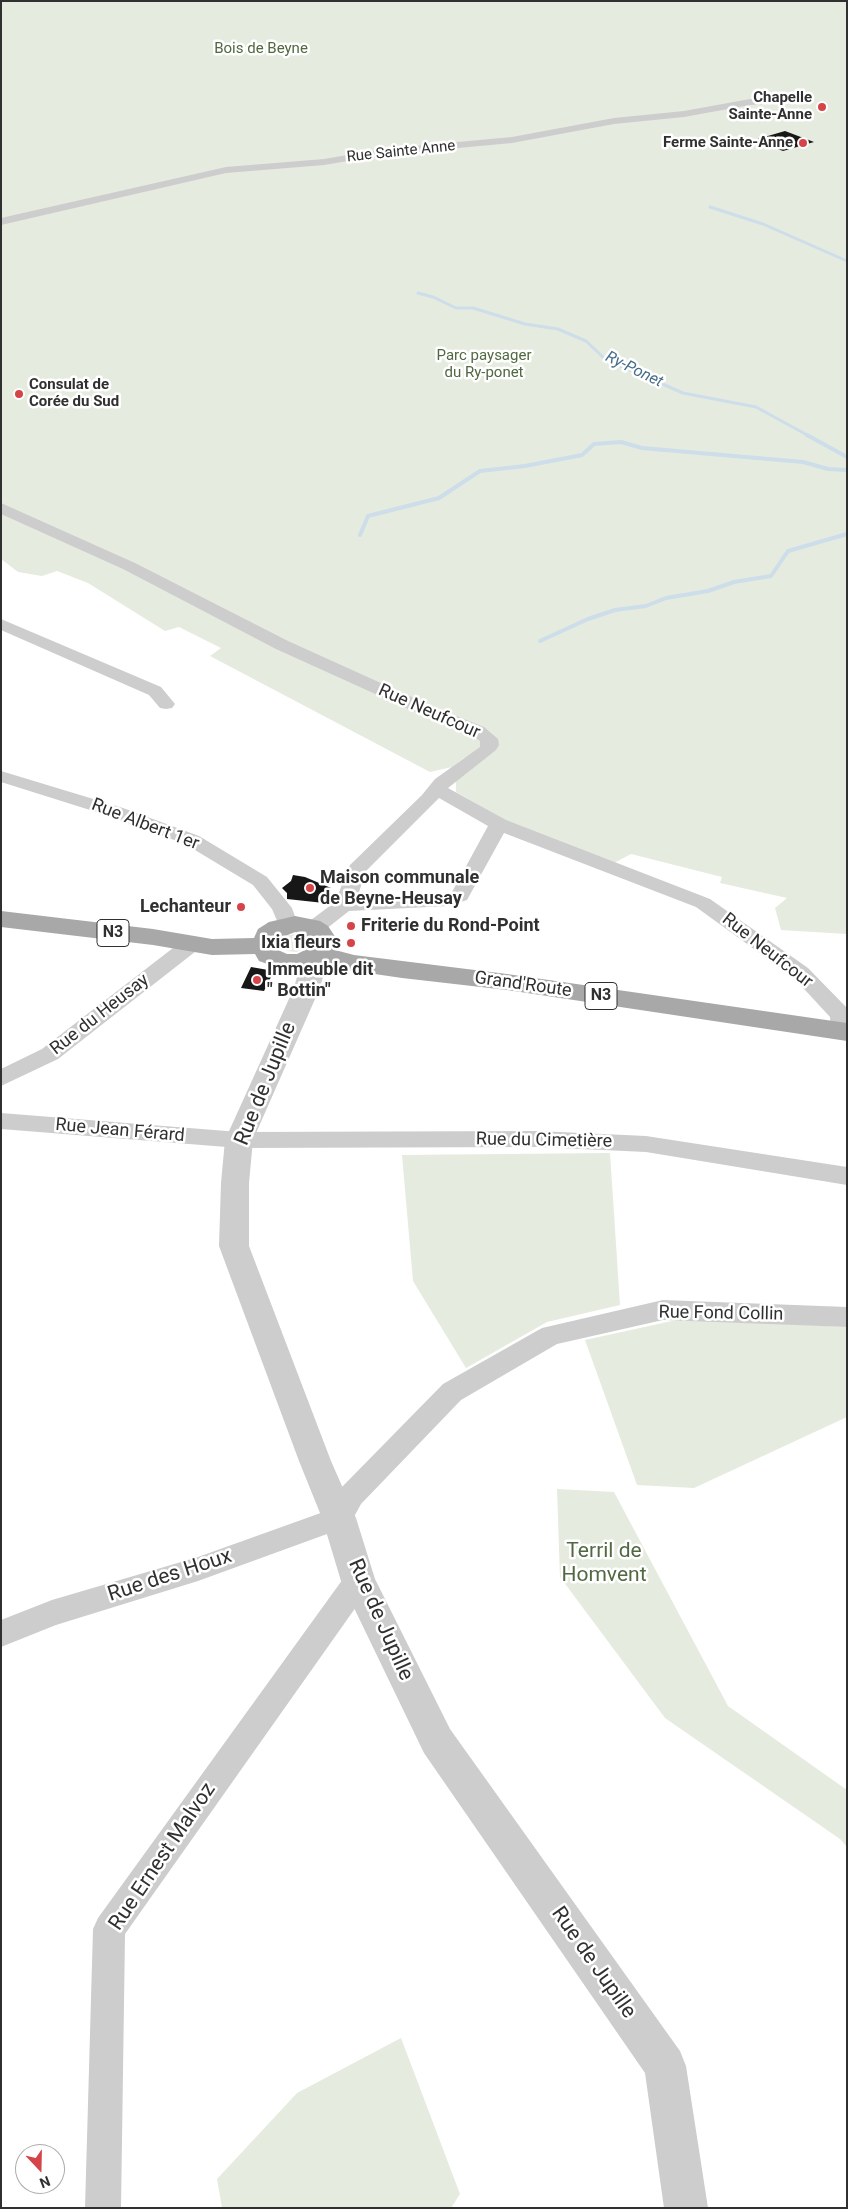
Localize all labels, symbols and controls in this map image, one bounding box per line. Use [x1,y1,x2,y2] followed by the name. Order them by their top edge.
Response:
[214,40,308,58] park label: Bois de Beyne
[729,89,812,124] place label: Chapelle Sainte-Anne
[816,101,828,113] marker: Chapelle Sainte-Anne
[663,134,793,152] place label: Ferme Sainte-Anne
[346,137,456,167] street label: Rue Sainte Anne
[797,137,809,149] marker: Ferme Sainte-Anne
[437,347,531,382] park label: Parc paysager du Ry-ponet
[602,348,666,392] water label: Ry-Ponet
[29,376,119,411] place label: Consulat de Corée du Sud
[13,388,25,400] marker: Consulat de Corée du Sud
[375,680,483,744] street label: Rue Neufcour
[88,795,202,855] street label: Rue Albert 1er
[320,867,479,910] place label: Maison communale de Beyne-Heusay
[304,882,316,894] marker: Maison communale de Beyne-Heusay
[140,896,231,918] place label: Lechanteur
[235,901,247,913] marker: Lechanteur
[717,909,817,993] street label: Rue Neufcour
[361,915,540,937] place label: Friterie du Rond-Point
[97,920,129,946] road number: N3
[345,920,357,932] marker: Friterie du Rond-Point
[261,932,341,954] place label: Ixia fleurs
[345,937,357,949] marker: Ixia fleurs
[267,959,373,1002] place label: Immeuble dit " Bottin"
[473,968,573,1002] street label: Grand'Route
[46,970,154,1060] street label: Rue du Heusay
[251,974,263,986] marker: Immeuble dit " Bottin"
[585,982,617,1009] road number: N3
[230,1019,302,1149] street label: Rue de Jupille
[54,1115,186,1147] street label: Rue Jean Férard
[476,1129,612,1153] street label: Rue du Cimetière
[658,1302,784,1326] street label: Rue Fond Collin
[561,1539,647,1589] park label: Terril de Homvent
[105,1544,235,1608] street label: Rue des Houx
[342,1555,418,1685] street label: Rue de Jupille
[104,1778,222,1936] street label: Rue Ernest Malvoz
[545,1902,641,2024] street label: Rue de Jupille
[15,2144,65,2194] north arrow
[38,2173,53,2191] text: N

